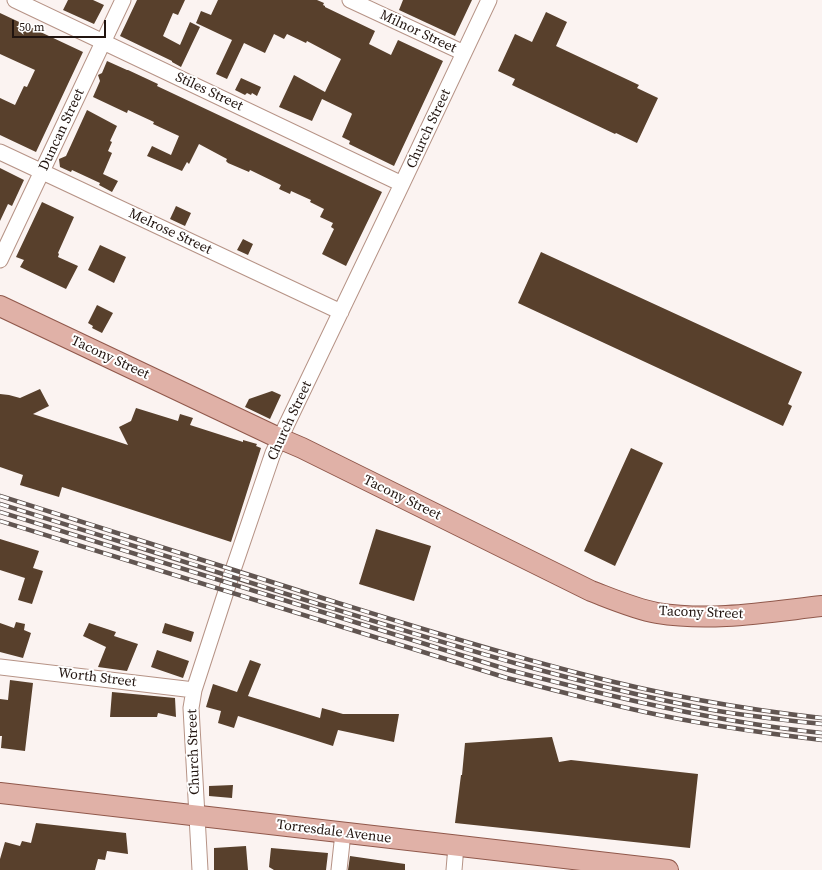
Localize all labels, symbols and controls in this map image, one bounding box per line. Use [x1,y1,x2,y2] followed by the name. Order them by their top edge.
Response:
[377,7,459,57] street label: Milnor Street
[14,12,108,38] scale bar
[19,19,45,35] text: 50 m
[173,69,245,115] street label: Stiles Street
[36,86,88,174] street label: Duncan Street
[403,87,455,171] street label: Church Street
[126,205,214,259] street label: Melrose Street
[68,333,152,383] street label: Tacony Street
[264,379,316,463] street label: Church Street
[360,472,444,524] street label: Tacony Street
[659,603,743,623] street label: Tacony Street
[57,665,137,691] street label: Worth Street
[184,709,204,795] street label: Church Street
[276,817,392,847] street label: Torresdale Avenue

